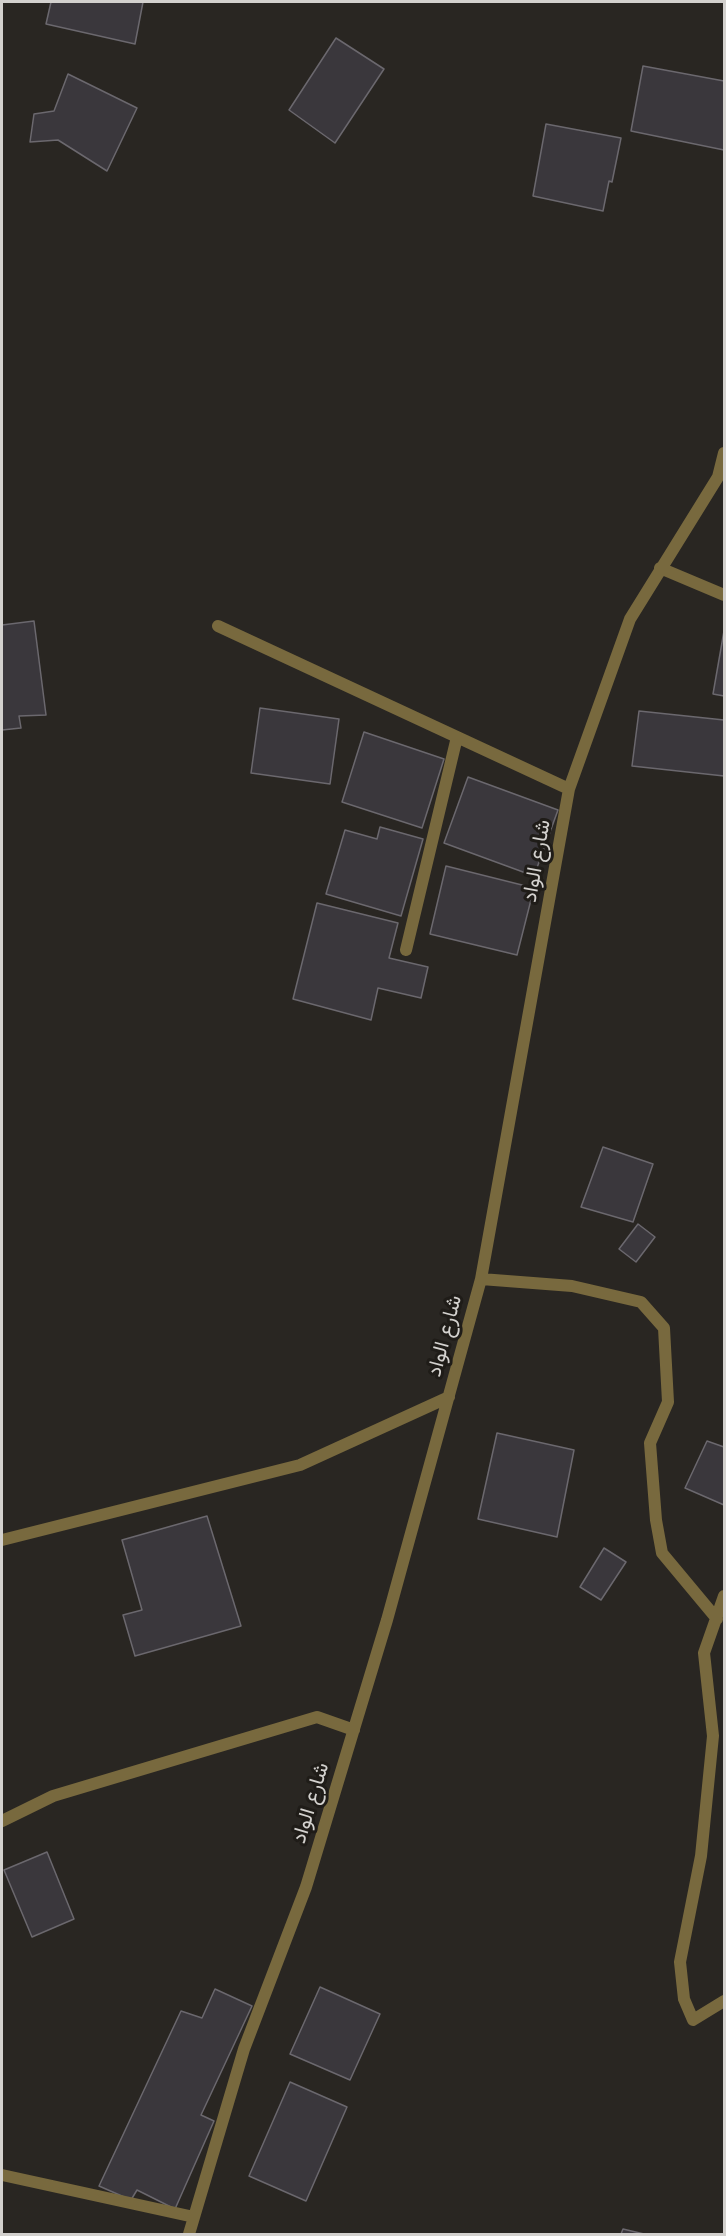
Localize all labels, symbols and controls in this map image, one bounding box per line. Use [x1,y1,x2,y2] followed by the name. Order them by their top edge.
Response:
[517,818,557,904] street label: شارع الواد
[422,1293,468,1379] street label: شارع الواد
[287,1760,335,1846] street label: شارع الواد

